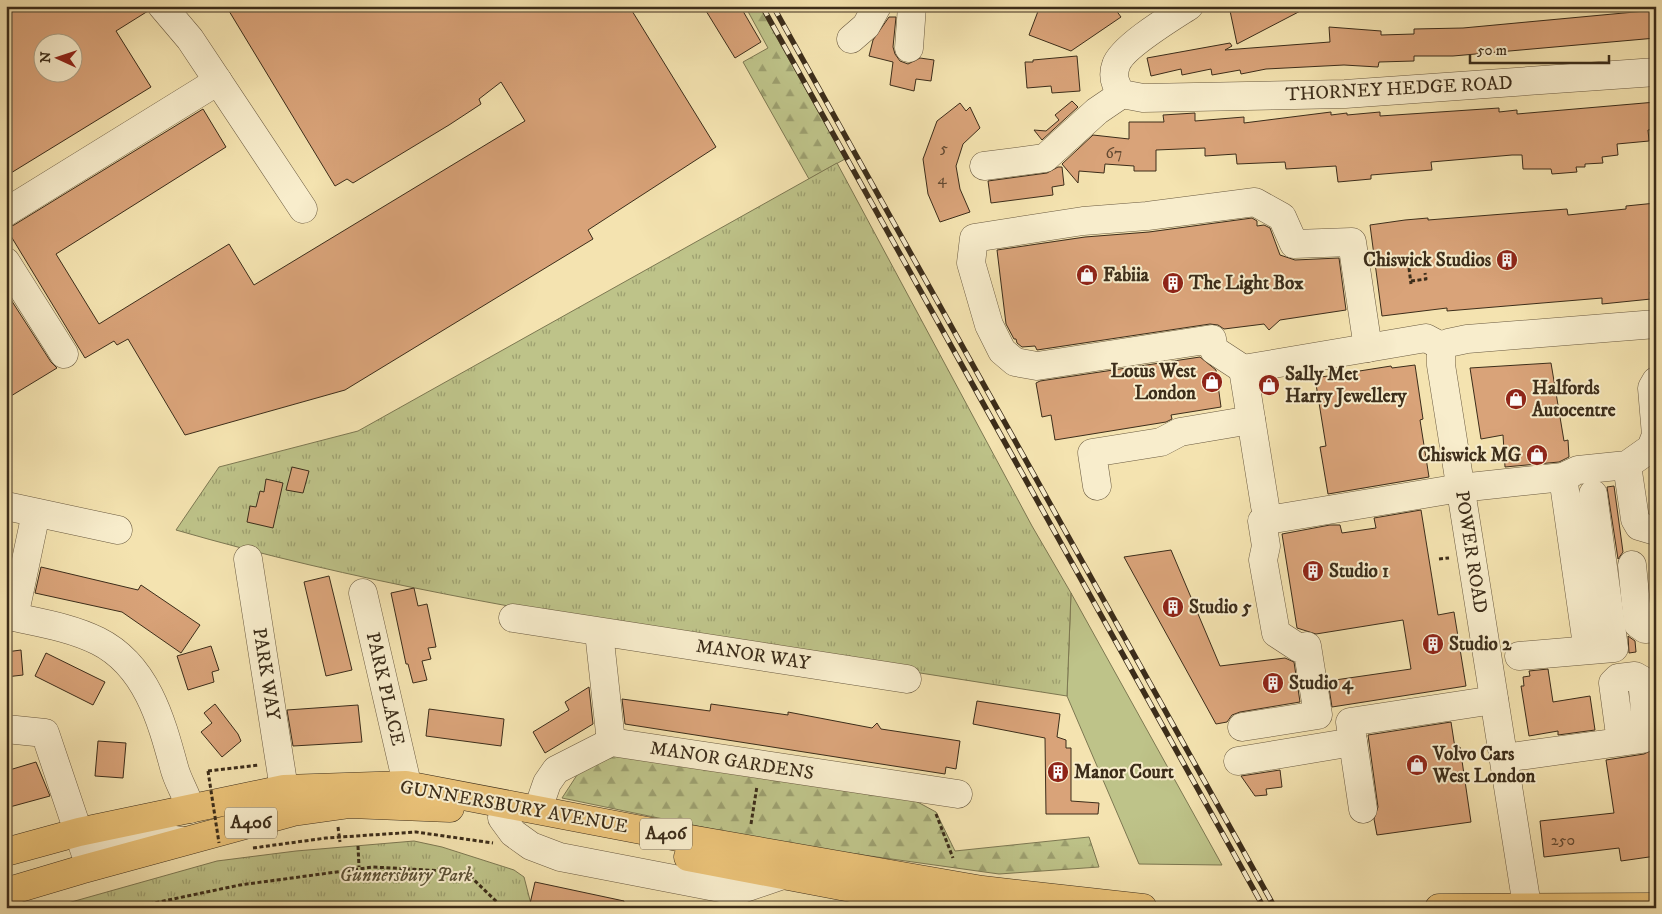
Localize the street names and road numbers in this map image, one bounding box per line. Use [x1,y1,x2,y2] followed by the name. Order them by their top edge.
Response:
[1285,72,1513,106] street label: THORNEY HEDGE ROAD
[1450,489,1492,615] street label: POWER ROAD
[247,626,285,723] street label: PARK WAY
[361,630,409,748] street label: PARK PLACE
[694,635,813,676] street label: MANOR WAY
[648,737,816,785] street label: MANOR GARDENS
[398,776,630,838] street label: GUNNERSBURY AVENUE
[225,808,277,838] road number: A406
[640,819,692,850] road number: A406

